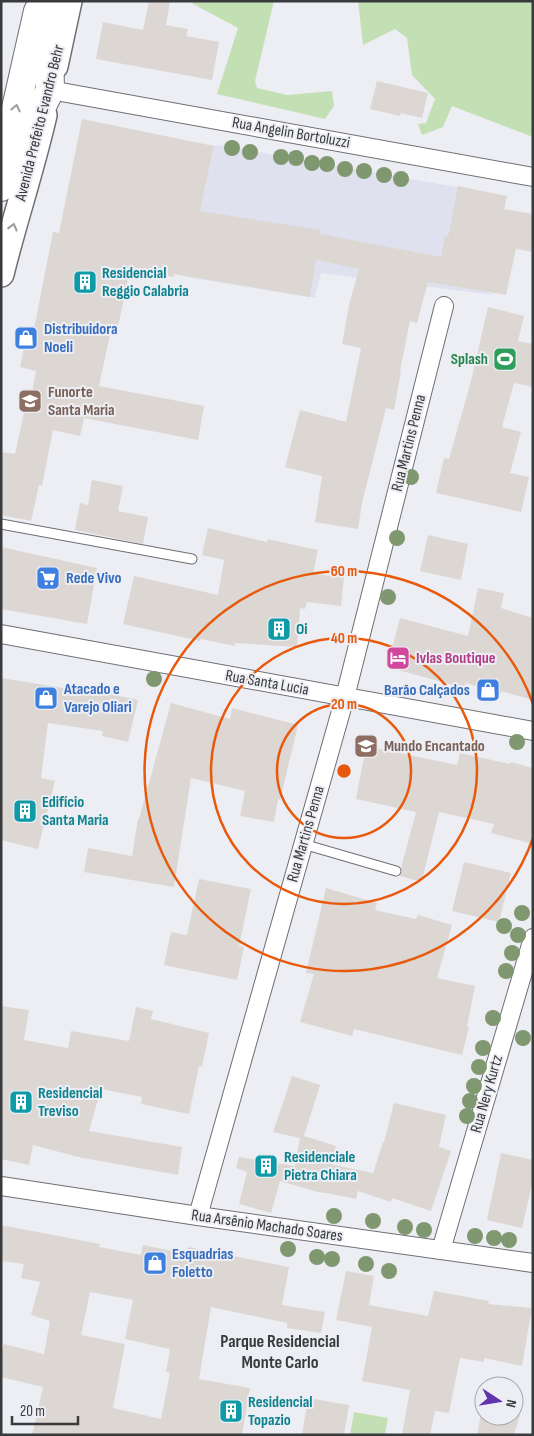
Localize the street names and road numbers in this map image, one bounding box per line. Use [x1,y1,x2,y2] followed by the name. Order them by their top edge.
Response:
[11,43,69,204] street label: Avenida Prefeito Evandro Behr
[231,113,351,153] street label: Rua Angelin Bortoluzzi
[388,393,430,493] street label: Rua Martins Penna
[224,666,310,700] street label: Rua Santa Lucia
[283,784,329,884] street label: Rua Martins Penna
[467,1053,507,1135] street label: Rua Nery Kurtz
[190,1206,344,1246] street label: Rua Arsênio Machado Soares

